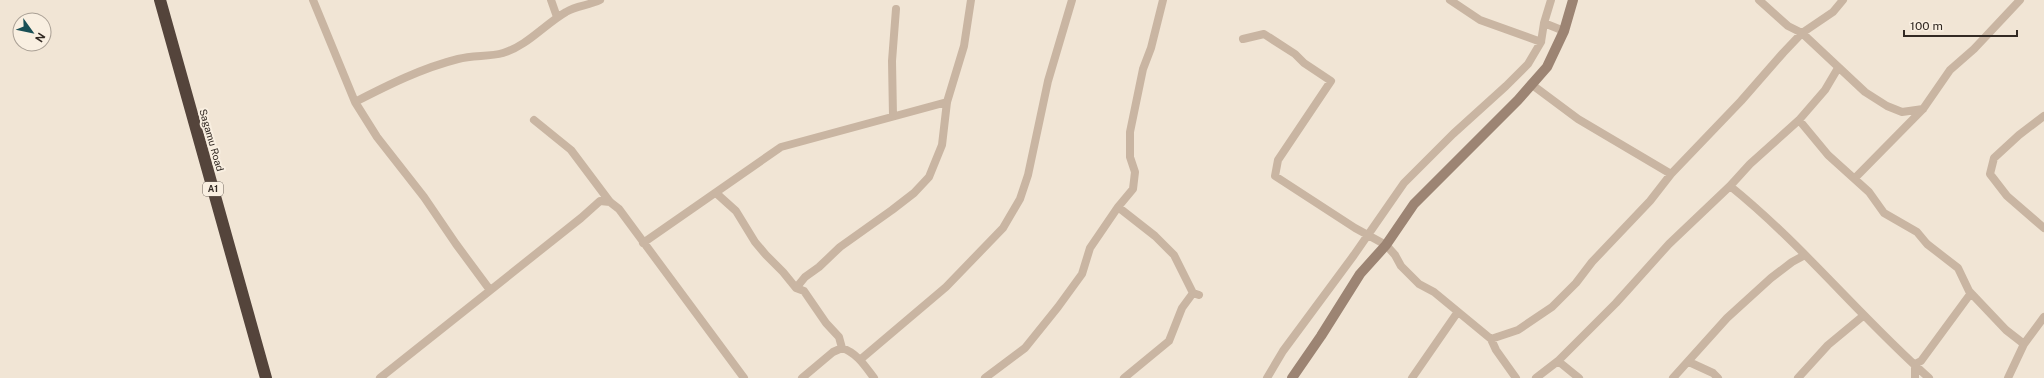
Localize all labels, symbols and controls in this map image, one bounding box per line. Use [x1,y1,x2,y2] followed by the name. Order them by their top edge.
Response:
[12,12,52,52] north arrow
[1904,12,2017,38] scale bar
[1910,19,1943,33] text: 100 m
[33,31,48,44] text: N
[197,107,227,173] street label: Sagamu Road
[203,182,223,196] road number: A1

